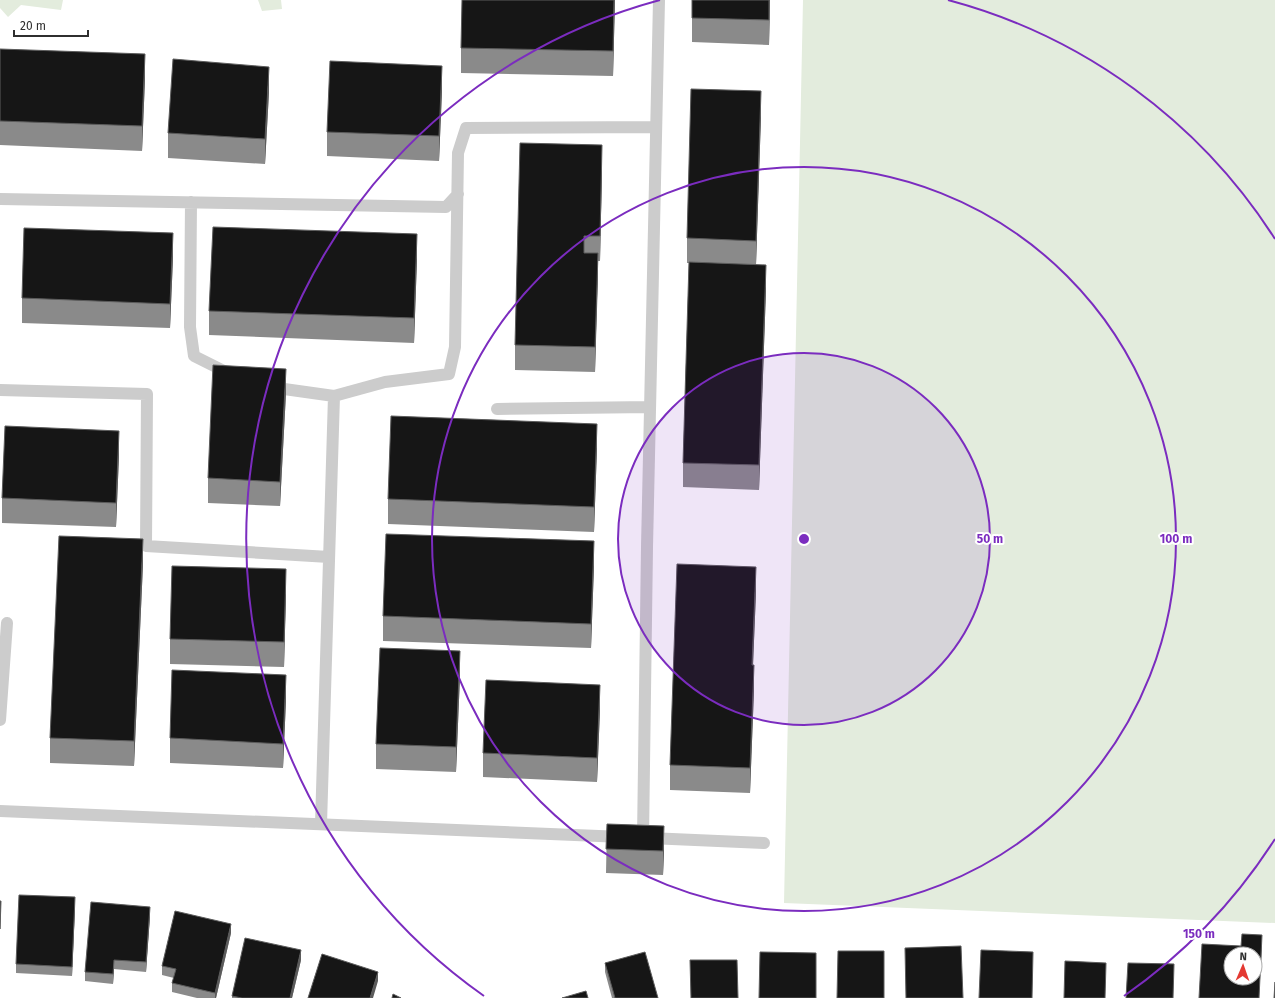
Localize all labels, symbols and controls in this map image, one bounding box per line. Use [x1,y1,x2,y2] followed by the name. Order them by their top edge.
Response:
[14,12,88,38] scale bar
[20,19,46,33] text: 20 m
[797,532,811,546] centre of rings
[977,532,1003,546] text: 50 m
[1160,532,1192,546] text: 100 m
[1183,927,1215,941] text: 150 m
[1223,946,1263,986] north arrow
[1239,950,1247,963] text: N

